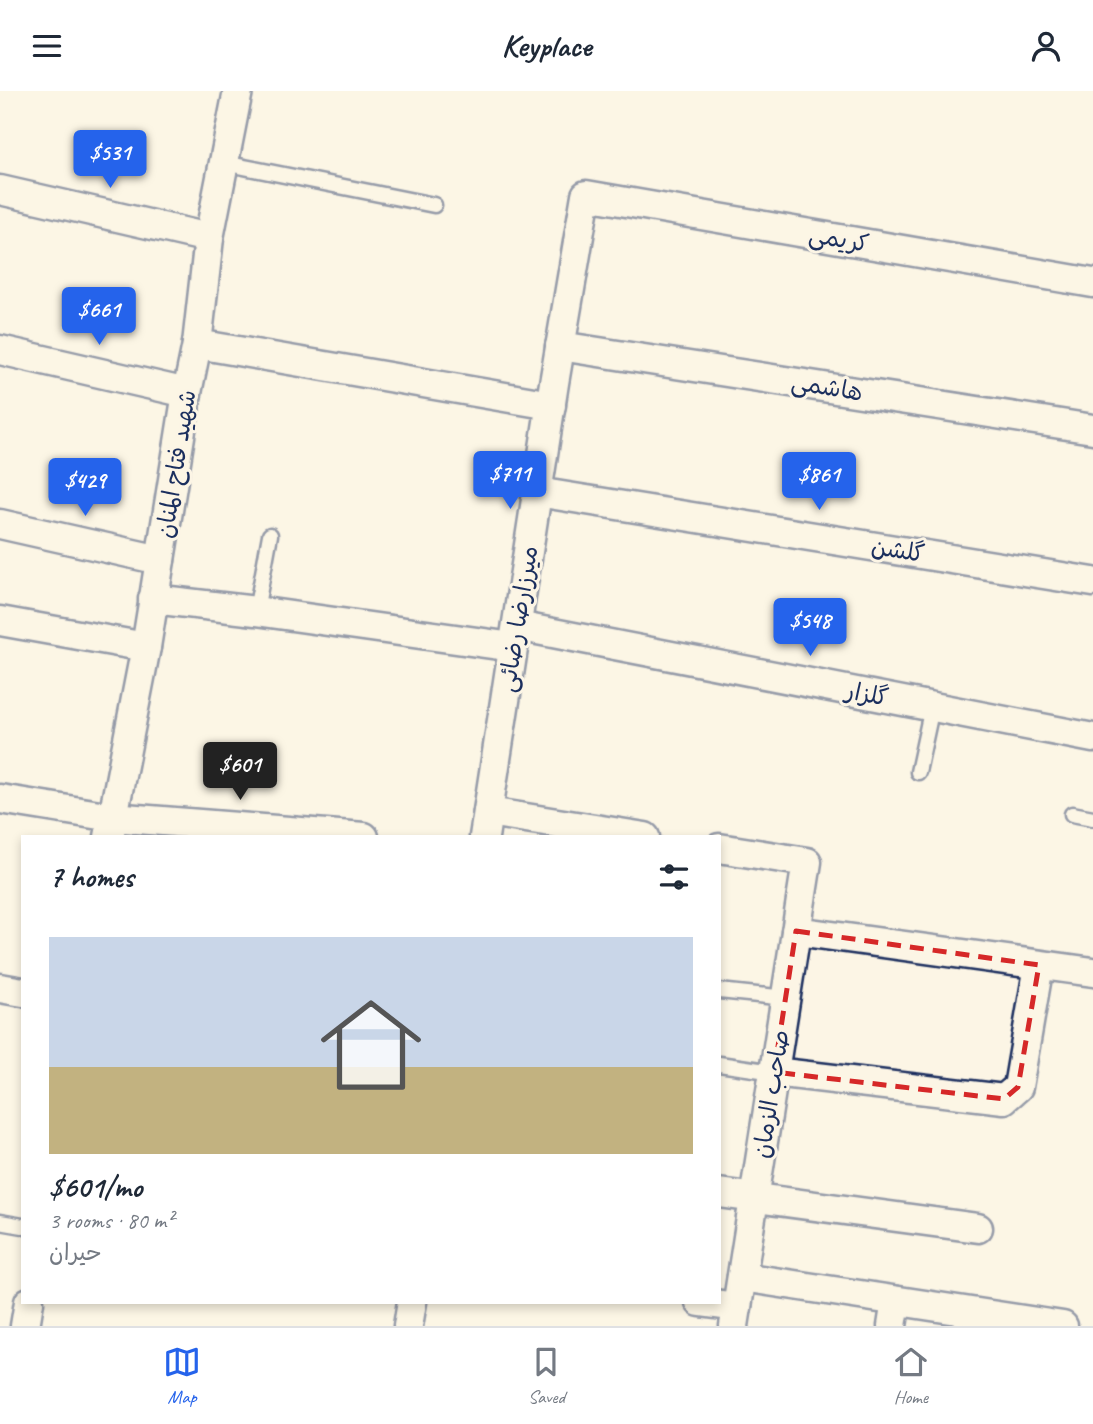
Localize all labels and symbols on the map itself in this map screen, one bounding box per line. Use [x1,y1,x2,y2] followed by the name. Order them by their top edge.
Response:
[69,131,151,190] pin: $531
[807,219,871,259] street label: کریمی
[58,287,140,347] pin: $661
[789,367,865,407] street label: هاشمی
[149,388,204,541] street label: شهید فتاح المنان
[469,451,551,511] pin: $711
[778,453,860,512] pin: $861
[44,459,126,518] pin: $429
[869,531,927,569] street label: گلشن
[492,544,544,694] street label: میرزارضا رضائی
[769,599,851,658] pin: $548
[841,675,891,713] street label: گلزار
[199,743,281,802] pin: $601
[746,1028,796,1160] street label: صاحب الزمان

